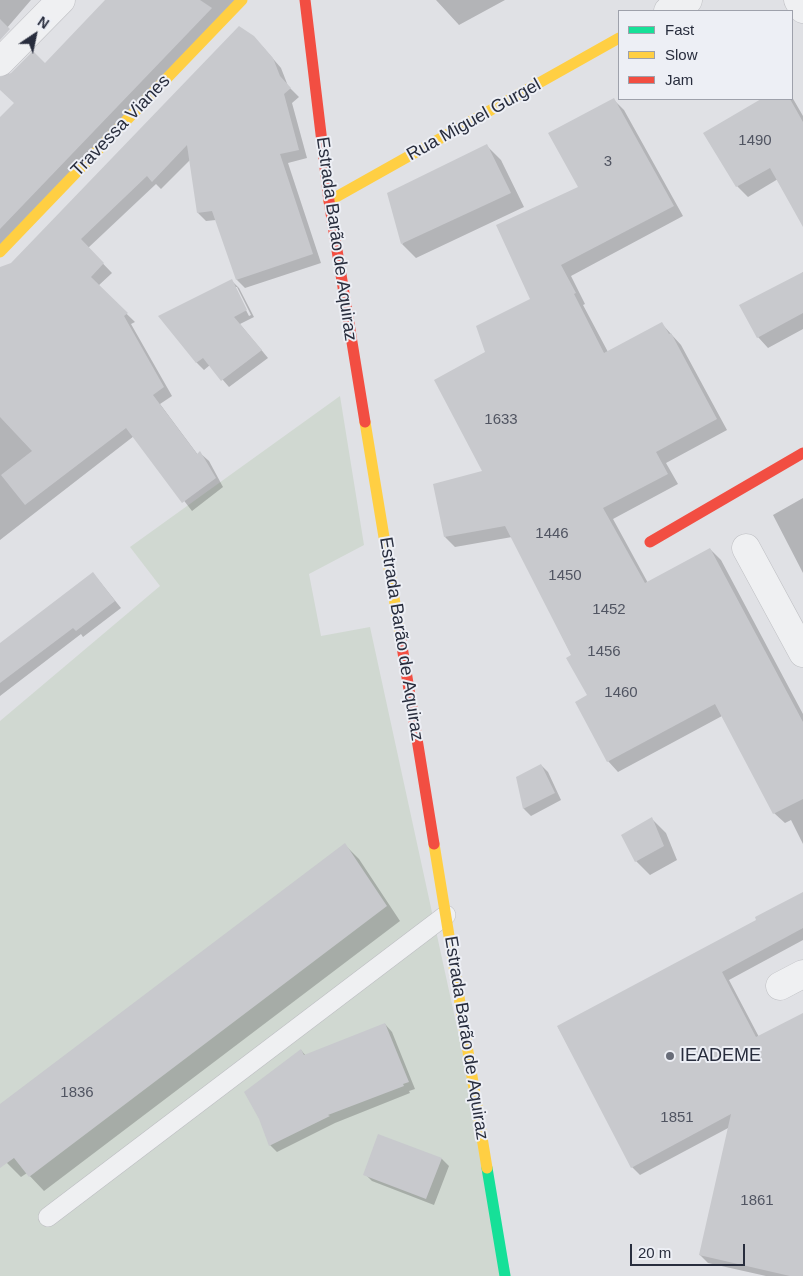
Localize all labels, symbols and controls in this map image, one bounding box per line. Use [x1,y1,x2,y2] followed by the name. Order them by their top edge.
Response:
[10,10,60,60] north arrow
[618,10,793,100] legend
[35,13,52,32] text: N
[665,21,694,38] text: Fast
[665,46,698,63] text: Slow
[67,71,175,181] street label: Travessa Vianes
[665,71,693,88] text: Jam
[403,74,545,166] street label: Rua Miguel Gurgel
[738,132,772,150] house number: 1490
[311,135,361,343] street label: Estrada Barão de Aquiraz
[604,153,612,171] house number: 3
[484,411,518,429] house number: 1633
[535,525,569,543] house number: 1446
[374,536,428,742] street label: Estrada Barão de Aquiraz
[548,567,582,585] house number: 1450
[592,601,626,619] house number: 1452
[587,643,621,661] house number: 1456
[604,684,638,702] house number: 1460
[439,935,493,1141] street label: Estrada Barão de Aquiraz
[680,1045,761,1067] place label: IEADEME
[664,1050,676,1062] marker: IEADEME
[60,1084,94,1102] house number: 1836
[660,1109,694,1127] house number: 1851
[740,1192,774,1210] house number: 1861
[633,1234,748,1266] scale bar
[638,1244,671,1261] text: 20 m

